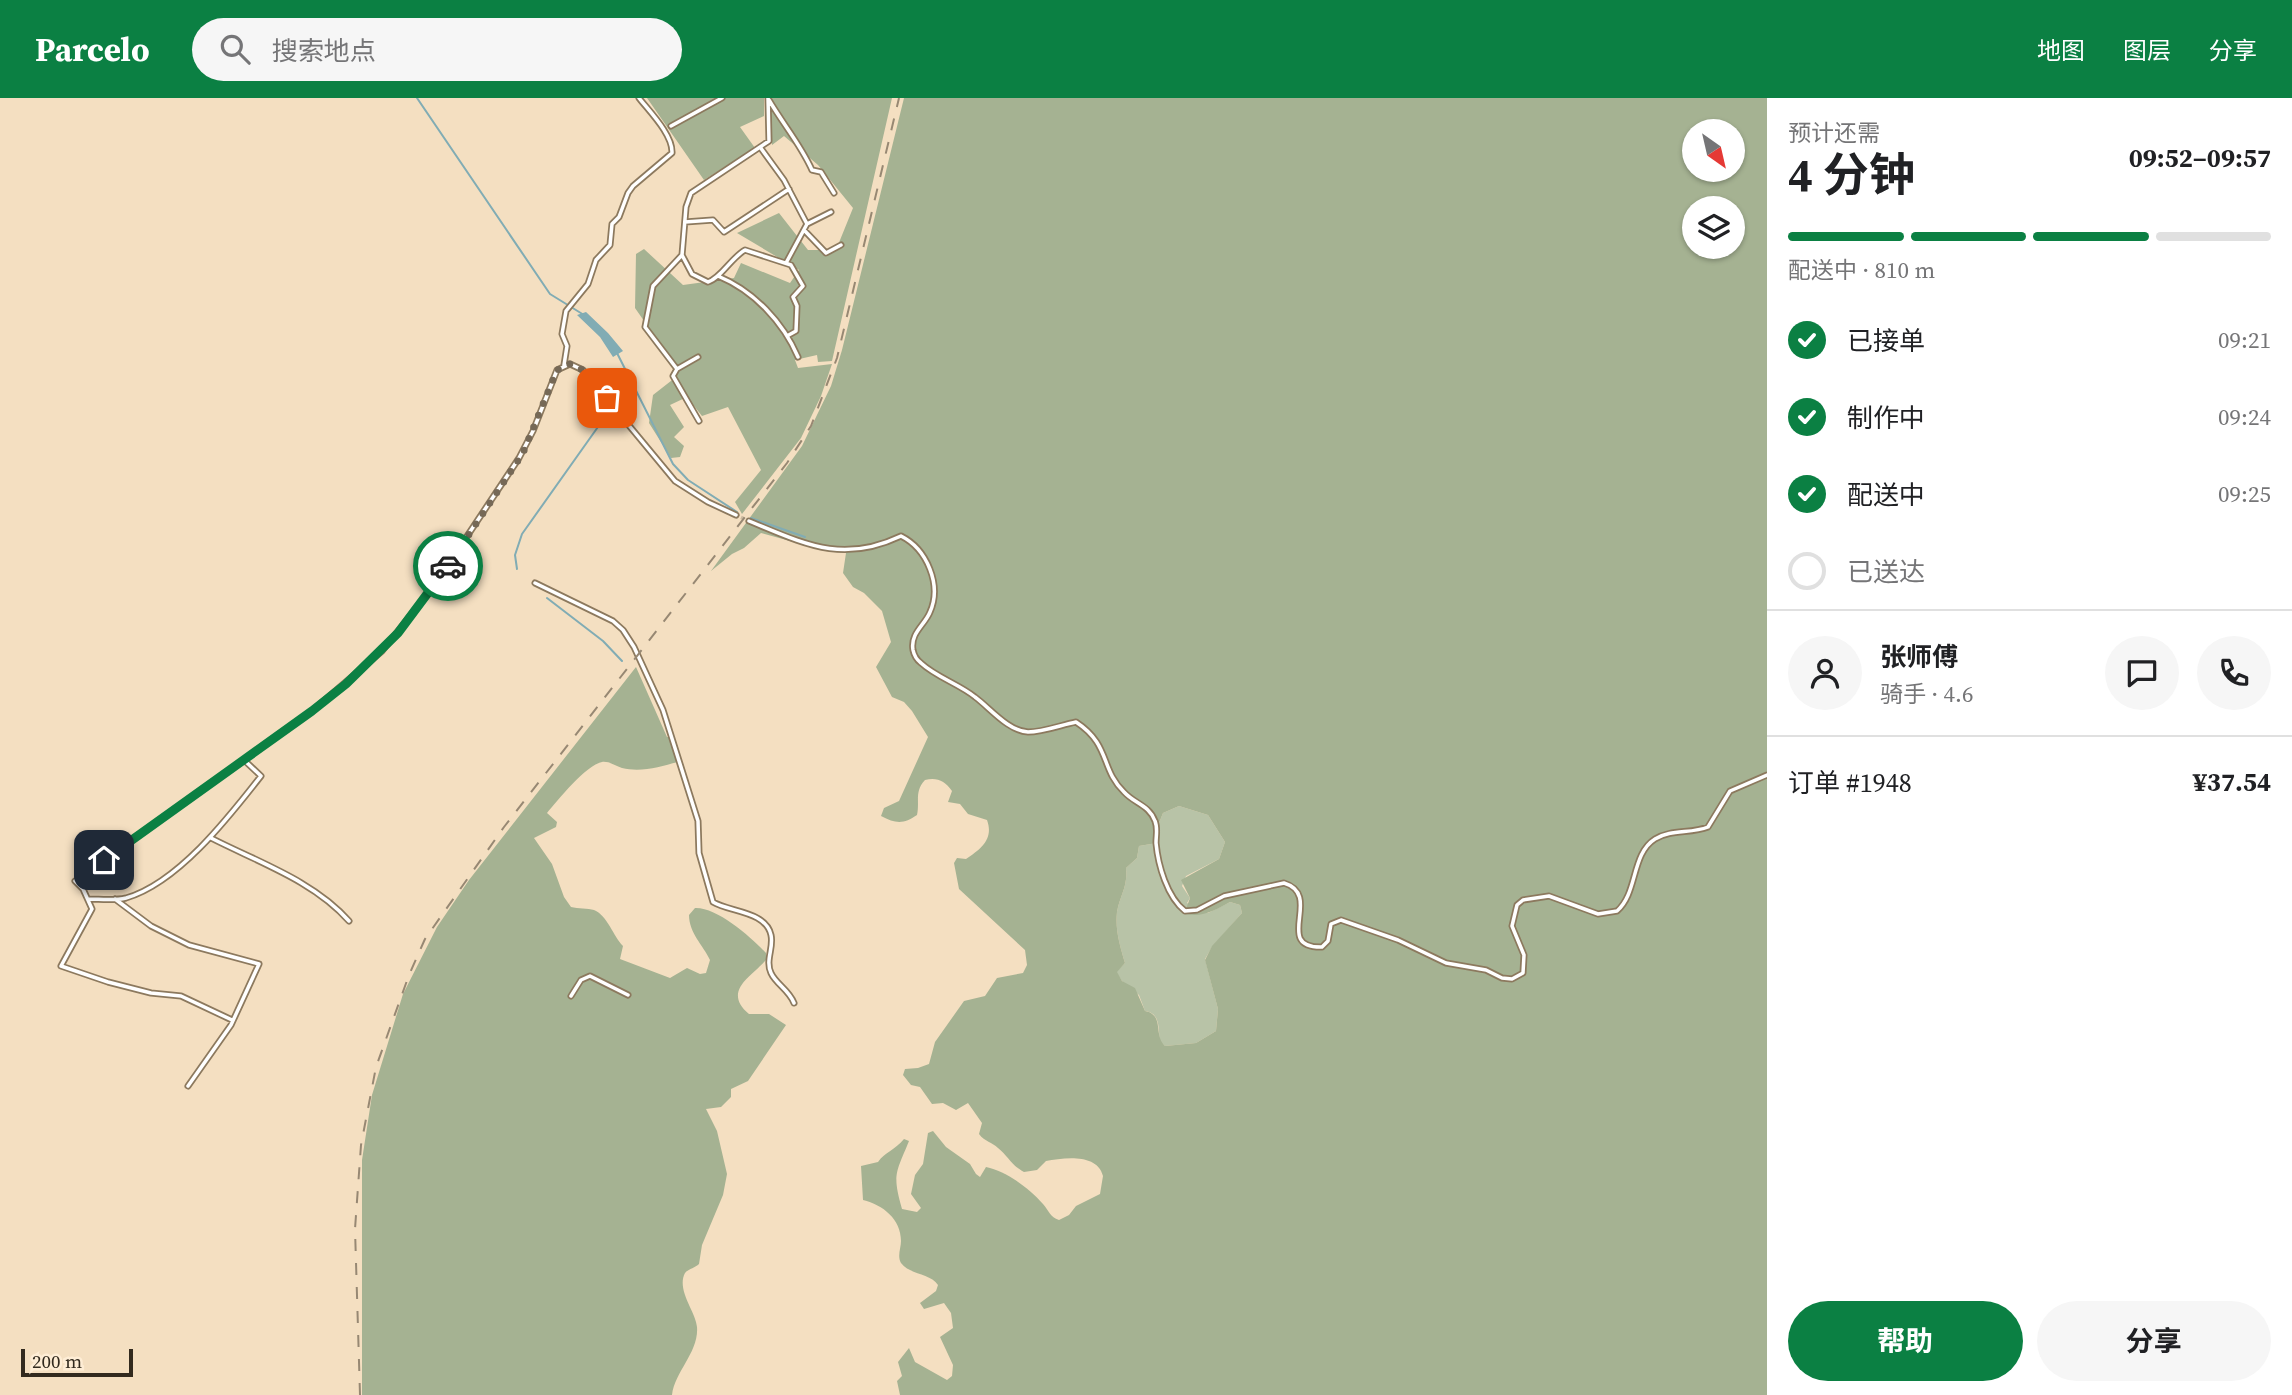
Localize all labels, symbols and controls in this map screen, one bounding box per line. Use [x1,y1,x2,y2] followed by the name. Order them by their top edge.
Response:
[192,18,682,81] search box
[35,27,150,72] text: Parcelo
[216,30,254,68] icon: search
[272,33,376,69] text: 搜索地点
[2037,34,2085,67] text: 地图
[2123,34,2171,67] text: 图层
[2209,34,2257,67] text: 分享
[1788,117,1880,149] text: 预计还需
[1682,119,1745,182] north arrow
[1682,119,1745,259] map controls
[2129,140,2271,176] text: 09:52–09:57
[1788,143,1915,206] text: 4 分钟
[1682,196,1745,259] button: layers
[1788,254,1935,286] text: 配送中 · 810 m
[1788,321,1826,359] icon: check
[1847,323,1925,359] text: 已接单
[2218,324,2271,356] text: 09:21
[577,368,637,428] pin
[588,379,626,417] icon: bag
[1788,398,1826,436] icon: check
[1847,400,1925,436] text: 制作中
[2218,401,2271,433] text: 09:24
[1788,475,1826,513] icon: check
[1847,477,1925,513] text: 配送中
[2218,478,2271,510] text: 09:25
[413,531,483,601] courier
[429,547,467,585] icon: car
[1847,554,1925,590] text: 已送达
[1788,636,1862,710] button: person
[2105,636,2179,710] button: chat
[2197,636,2271,710] button: phone
[1880,639,1958,675] text: 张师傅
[1880,678,1974,710] text: 骑手 · 4.6
[2193,764,2271,800] text: ¥37.54
[1788,765,1912,801] text: 订单 #1948
[74,830,134,890] pin
[85,841,123,879] icon: home
[1788,1301,2023,1381] button: 帮助
[2037,1301,2271,1381] button: 分享
[21,1346,133,1378] scale bar
[32,1348,82,1374] text: 200 m

